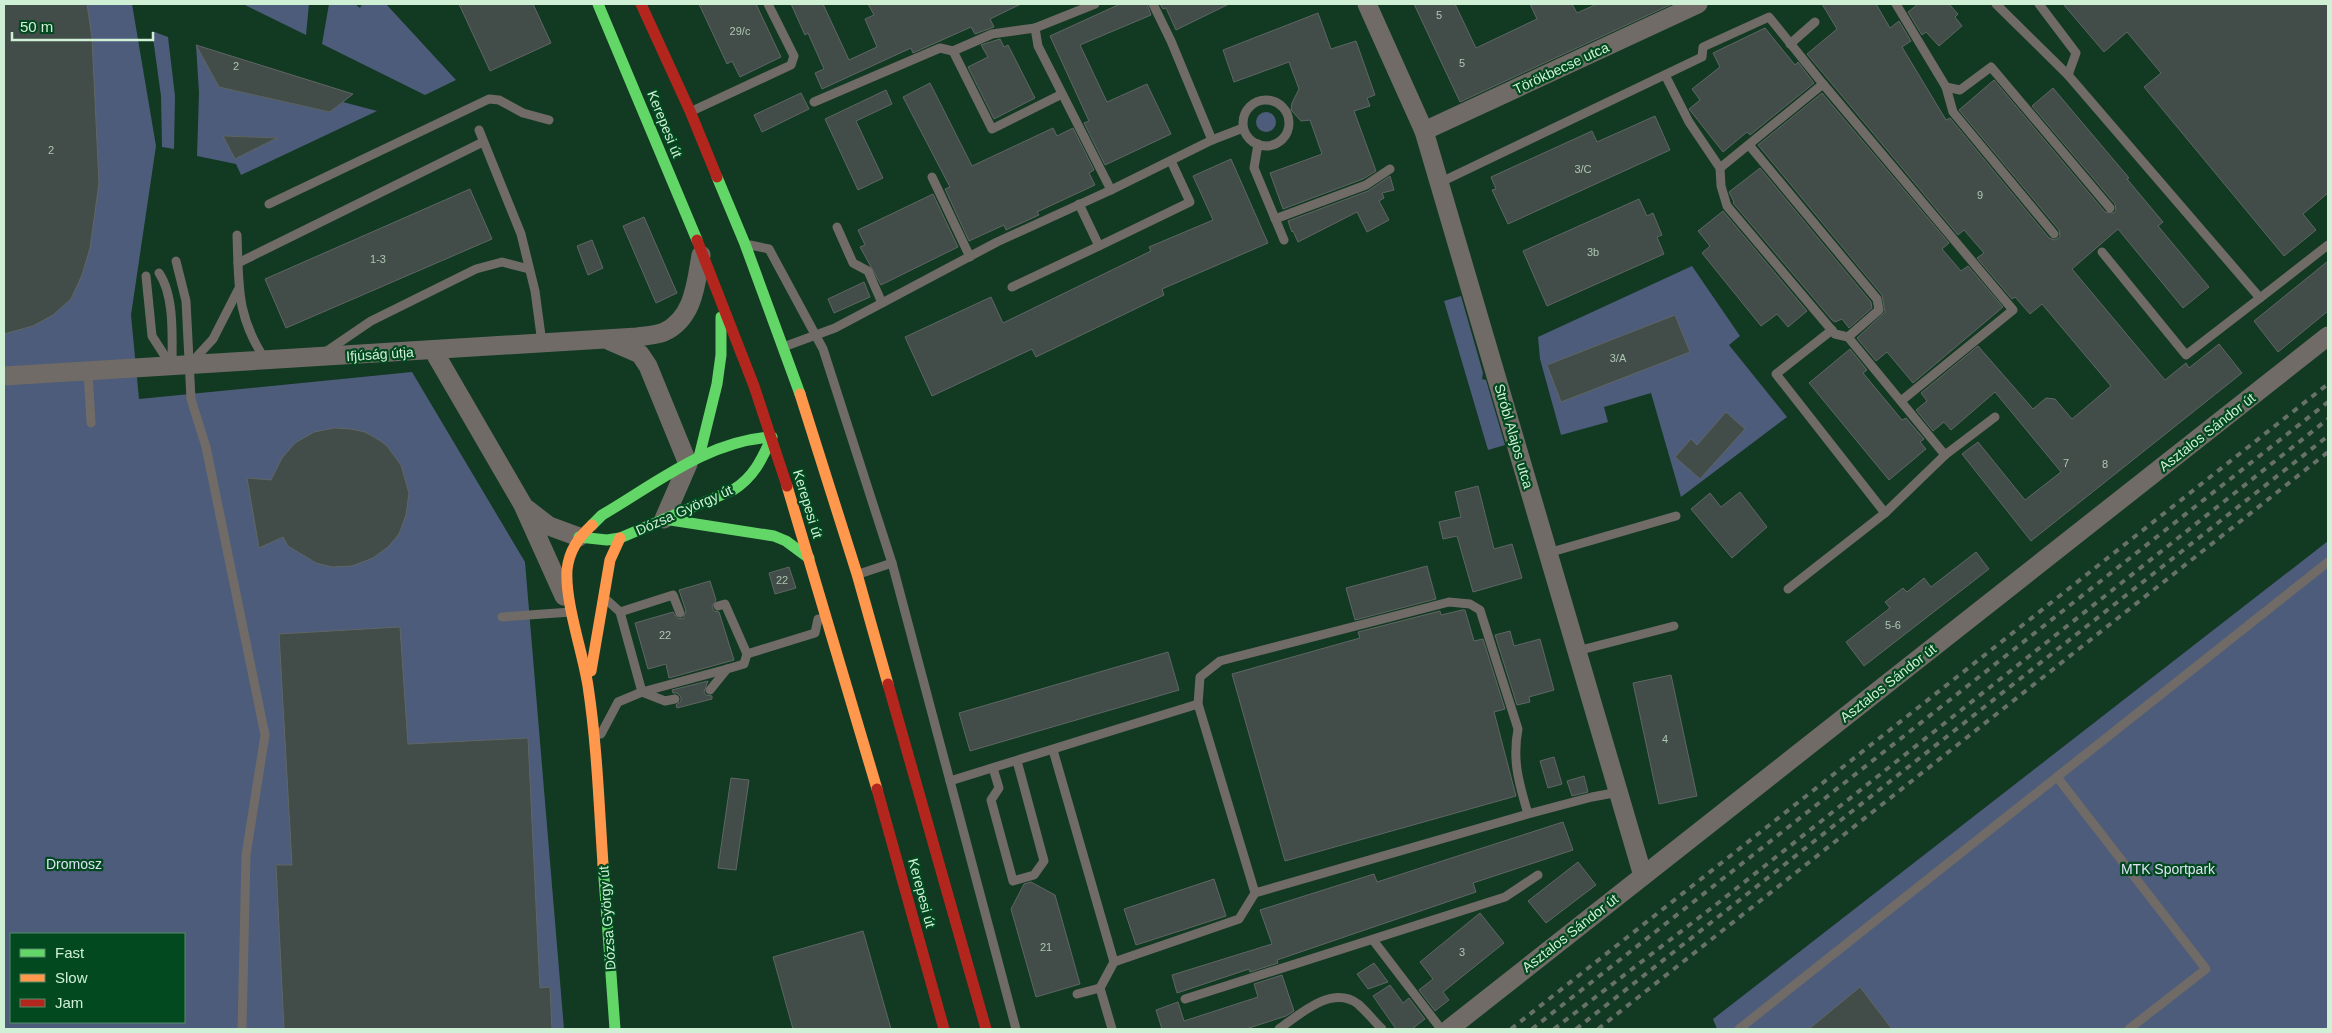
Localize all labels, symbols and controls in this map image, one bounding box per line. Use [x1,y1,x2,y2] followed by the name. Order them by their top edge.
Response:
[1436,9,1442,21] house number: 5
[12,10,154,42] scale bar
[20,18,53,35] text: 50 m
[730,25,751,37] house number: 29/c
[1511,39,1611,97] street label: Törökbecse utca
[1459,57,1465,69] house number: 5
[233,60,239,72] house number: 2
[644,88,686,160] street label: Kerepesi út
[48,144,54,156] house number: 2
[1574,163,1592,175] house number: 3/C
[1977,189,1983,201] house number: 9
[1587,246,1599,258] house number: 3b
[370,253,386,265] house number: 1-3
[346,344,415,364] street label: Ifjúság útja
[1610,352,1627,364] house number: 3/A
[1491,382,1537,490] street label: Stróbl Alajos utca
[2156,389,2258,474] street label: Asztalos Sándor út
[2063,457,2069,469] house number: 7
[2102,458,2108,470] house number: 8
[790,468,826,540] street label: Kerepesi út
[633,481,735,539] street label: Dózsa György út
[776,574,788,586] house number: 22
[1885,619,1901,631] house number: 5-6
[659,629,671,641] house number: 22
[1837,640,1939,725] street label: Asztalos Sándor út
[1662,733,1668,745] house number: 4
[46,856,102,872] park label: Dromosz
[905,857,939,929] street label: Kerepesi út
[2121,861,2216,877] park label: MTK Sportpark
[595,865,619,971] street label: Dózsa György út
[1519,890,1621,975] street label: Asztalos Sándor út
[10,933,185,1023] legend
[1040,941,1052,953] house number: 21
[55,944,85,961] text: Fast
[1459,946,1465,958] house number: 3
[55,969,88,986] text: Slow
[55,994,83,1011] text: Jam

